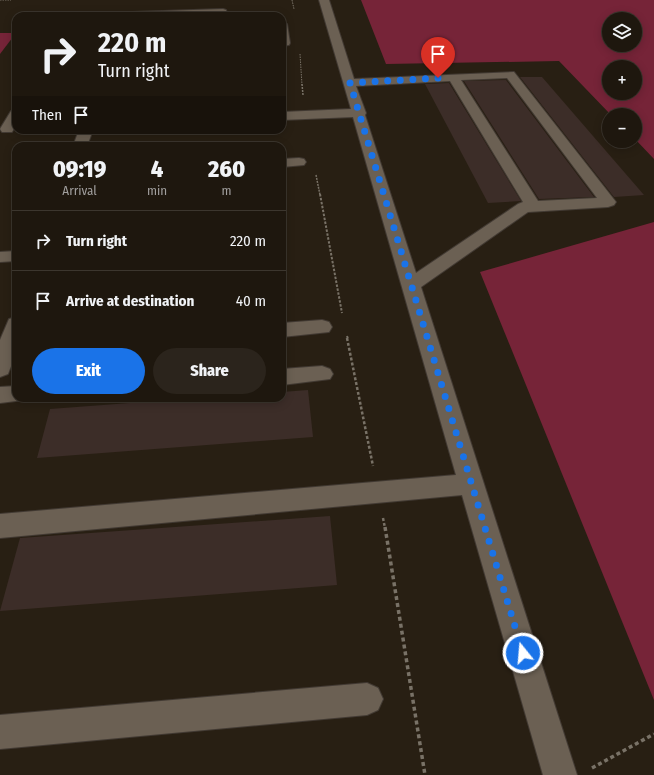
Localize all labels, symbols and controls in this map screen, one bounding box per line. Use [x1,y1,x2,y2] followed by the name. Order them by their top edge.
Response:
[602,12,642,148] map controls
[602,12,642,52] button: layers
[98,26,166,59] text: 220 m
[32,28,84,80] icon: right
[421,37,455,78] pin
[427,43,449,65] icon: arrive
[98,60,170,82] text: Turn right
[602,60,642,100] button: +
[70,104,92,126] icon: arrive
[32,106,62,124] text: Then
[602,108,642,148] button: −
[53,155,106,183] text: 09:19
[151,155,163,183] text: 4
[208,155,245,183] text: 260
[62,183,97,198] text: Arrival
[147,183,167,198] text: min
[222,183,232,198] text: m
[32,230,54,252] icon: right
[66,232,127,250] text: Turn right
[230,232,266,250] text: 220 m
[32,290,54,312] icon: arrive
[66,292,194,310] text: Arrive at destination
[236,292,266,310] text: 40 m
[32,348,145,394] button: Exit
[153,348,266,394] button: Share
[502,632,544,674] position arrow

